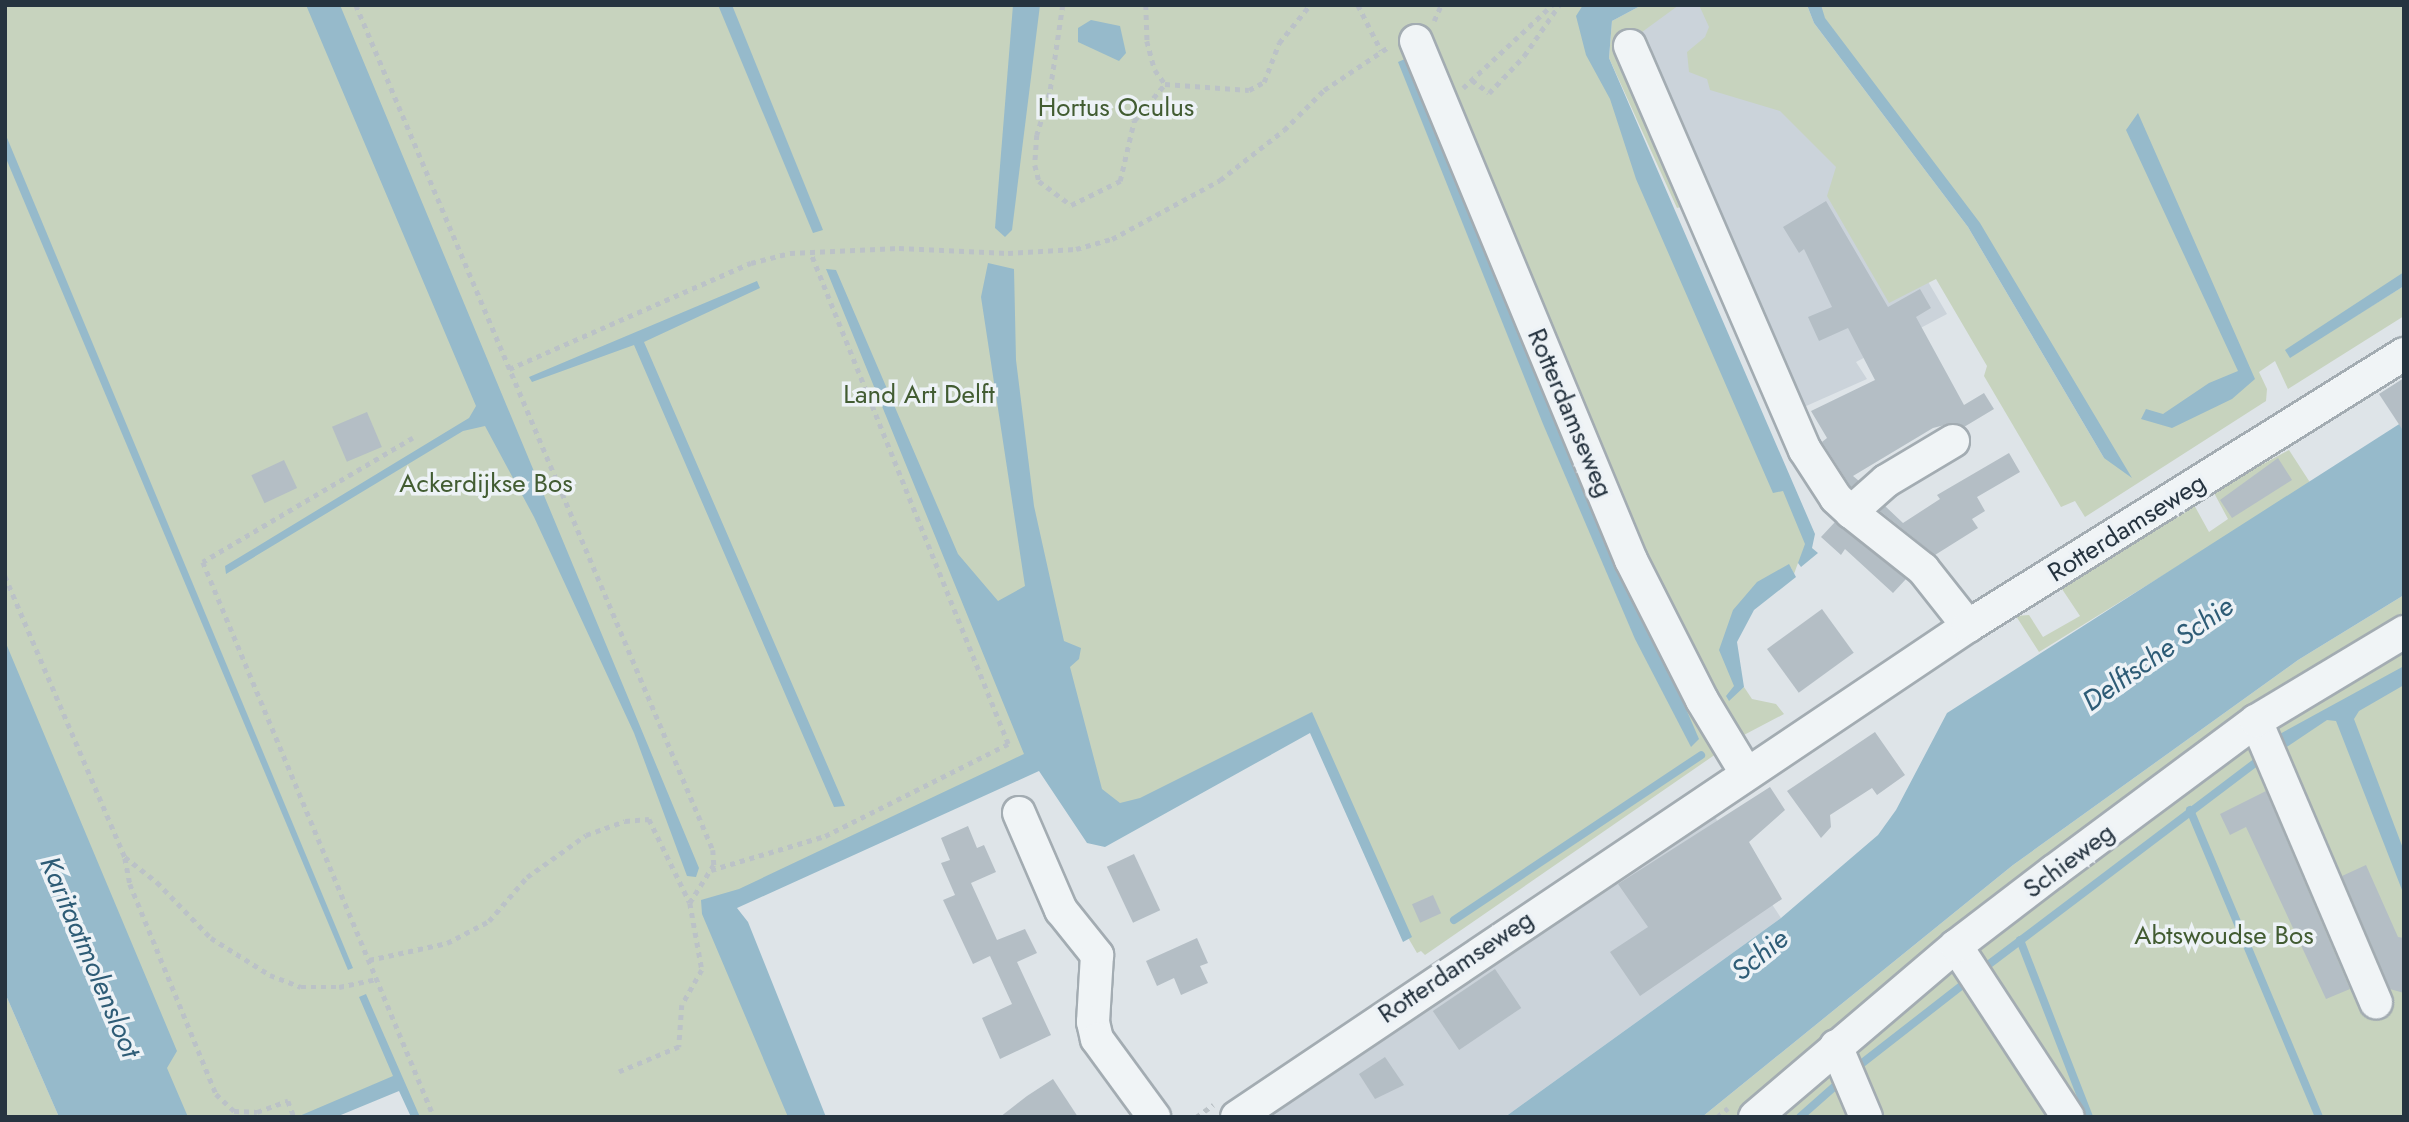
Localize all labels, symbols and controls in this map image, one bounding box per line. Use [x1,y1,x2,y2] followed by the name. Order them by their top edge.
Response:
[1038,92,1194,124] park label: Hortus Oculus
[1520,324,1620,502] street label: Rotterdamseweg
[843,379,995,411] park label: Land Art Delft
[2042,467,2212,589] street label: Rotterdamseweg
[399,468,573,500] park label: Ackerdijkse Bos
[2076,590,2240,718] water label: Delftsche Schie
[2017,817,2121,905] street label: Schieweg
[33,851,147,1063] water label: Karitaatmolensloot
[1373,904,1539,1030] street label: Rotterdamseweg
[2134,920,2314,952] park label: Abtswoudse Bos
[1725,922,1795,988] water label: Schie

